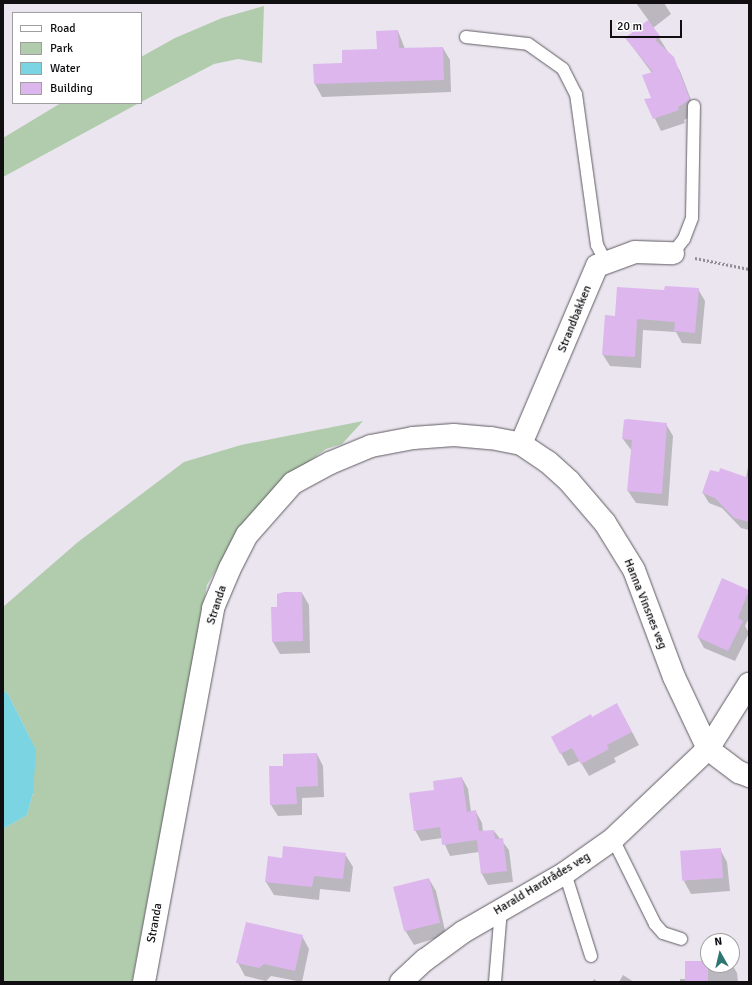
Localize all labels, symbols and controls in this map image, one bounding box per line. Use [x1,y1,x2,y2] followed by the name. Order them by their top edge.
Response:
[12,12,142,104] legend
[612,12,684,38] scale bar
[617,19,642,34] text: 20 m
[50,21,76,36] text: Road
[50,41,73,56] text: Park
[50,61,80,76] text: Water
[50,81,93,96] text: Building
[555,283,595,355] street label: Strandbakken
[620,557,670,651] street label: Hanna Vinsnes veg
[204,584,230,626] street label: Stranda
[491,849,593,919] street label: Harald Hardrådes veg
[144,902,166,944] street label: Stranda
[700,933,740,973] north arrow
[714,935,723,949] text: N

